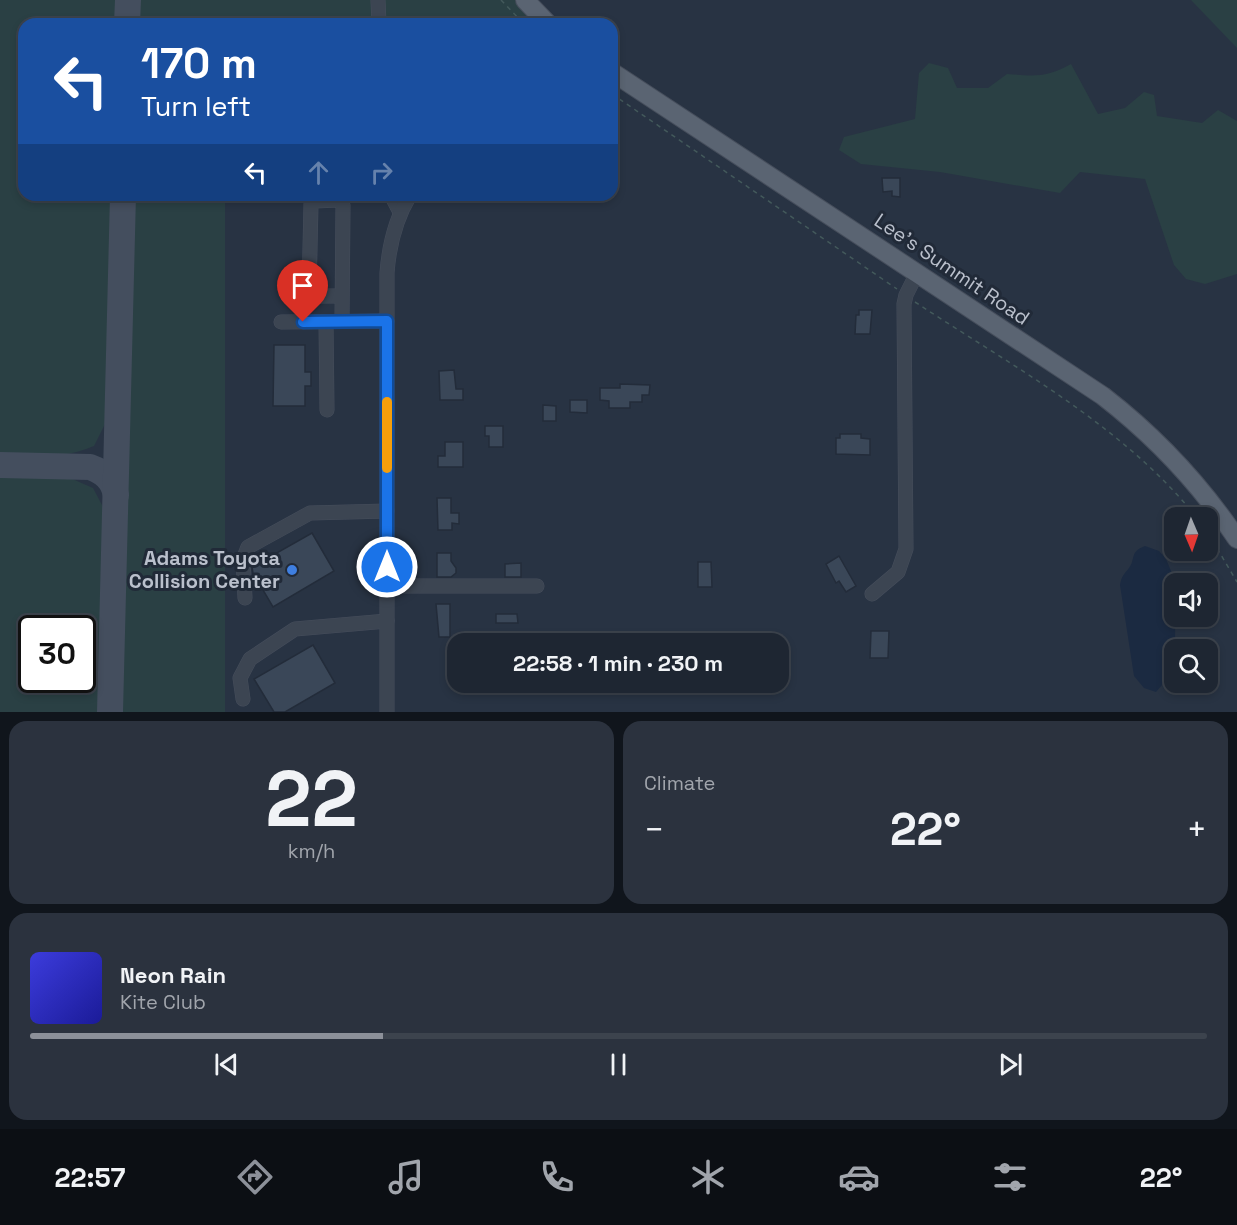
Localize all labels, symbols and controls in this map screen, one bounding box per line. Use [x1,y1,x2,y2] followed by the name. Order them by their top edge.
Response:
[141,37,257,90] text: 170 m
[42,42,120,120] icon: left
[141,89,251,124] text: Turn left
[239,156,272,189] icon: left
[302,156,335,189] icon: ahead
[365,156,398,189] icon: right
[869,207,1035,331] street label: Lee's Summit Road
[277,260,328,322] pin
[286,269,319,302] icon: arrive
[1164,507,1218,561] north arrow
[1164,507,1218,693] map controls
[355,535,419,599] position arrow
[129,545,280,594] place label: Adams Toyota Collision Center
[285,563,299,577] marker: Adams Toyota Collision Center
[1164,573,1218,627] button: sound
[18,615,96,693] speed limit sign: 30
[1164,639,1218,693] button: search
[513,649,723,677] text: 22:58 · 1 min · 230 m
[265,749,358,849] text: 22
[644,770,715,796] text: Climate
[890,801,961,858] text: 22°
[644,809,664,851] text: −
[1187,809,1207,851] text: +
[288,838,335,864] text: km/h
[120,961,226,989] text: Neon Rain
[120,989,206,1015] text: Kite Club
[210,1048,243,1081] icon: previous
[602,1048,635,1081] icon: pause
[994,1048,1027,1081] icon: next
[234,1156,276,1198] icon: directions
[385,1156,427,1198] icon: music
[536,1156,578,1198] icon: phone
[687,1156,729,1198] icon: climate
[838,1156,880,1198] icon: car
[989,1156,1031,1198] icon: filters
[54,1160,125,1195] text: 22:57
[1140,1160,1182,1195] text: 22°

